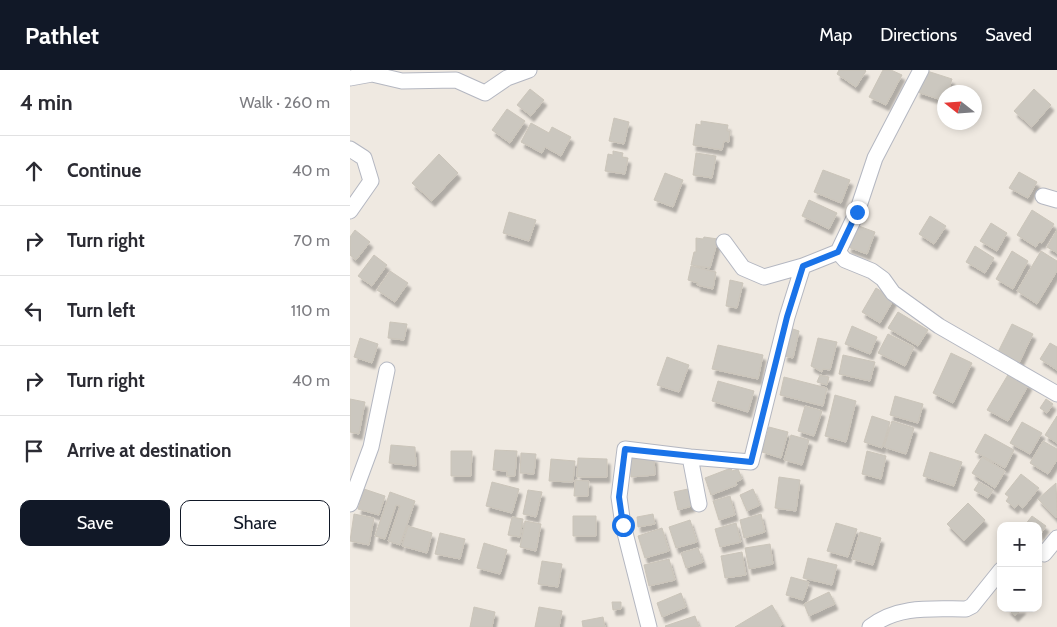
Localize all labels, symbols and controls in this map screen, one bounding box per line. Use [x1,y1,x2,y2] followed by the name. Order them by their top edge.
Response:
[25,21,99,50] text: Pathlet
[819,24,852,46] text: Map
[880,24,957,46] text: Directions
[985,24,1032,46] text: Saved
[937,85,982,130] north arrow
[20,90,73,115] text: 4 min
[240,93,330,112] text: Walk · 260 m
[20,157,48,185] icon: ahead
[67,159,141,182] text: Continue
[292,161,330,180] text: 40 m
[846,201,869,224] route end
[20,227,48,255] icon: right
[67,229,145,252] text: Turn right
[293,231,330,250] text: 70 m
[20,297,48,325] icon: left
[67,299,135,322] text: Turn left
[291,301,330,320] text: 110 m
[20,367,48,395] icon: right
[67,369,145,392] text: Turn right
[292,371,330,390] text: 40 m
[20,437,48,465] icon: arrive
[67,439,231,462] text: Arrive at destination
[20,500,170,546] button: Save
[180,500,330,546] button: Share
[612,514,635,537] route start
[997,522,1042,612] map controls
[997,522,1042,567] button: +
[997,567,1042,612] button: −

